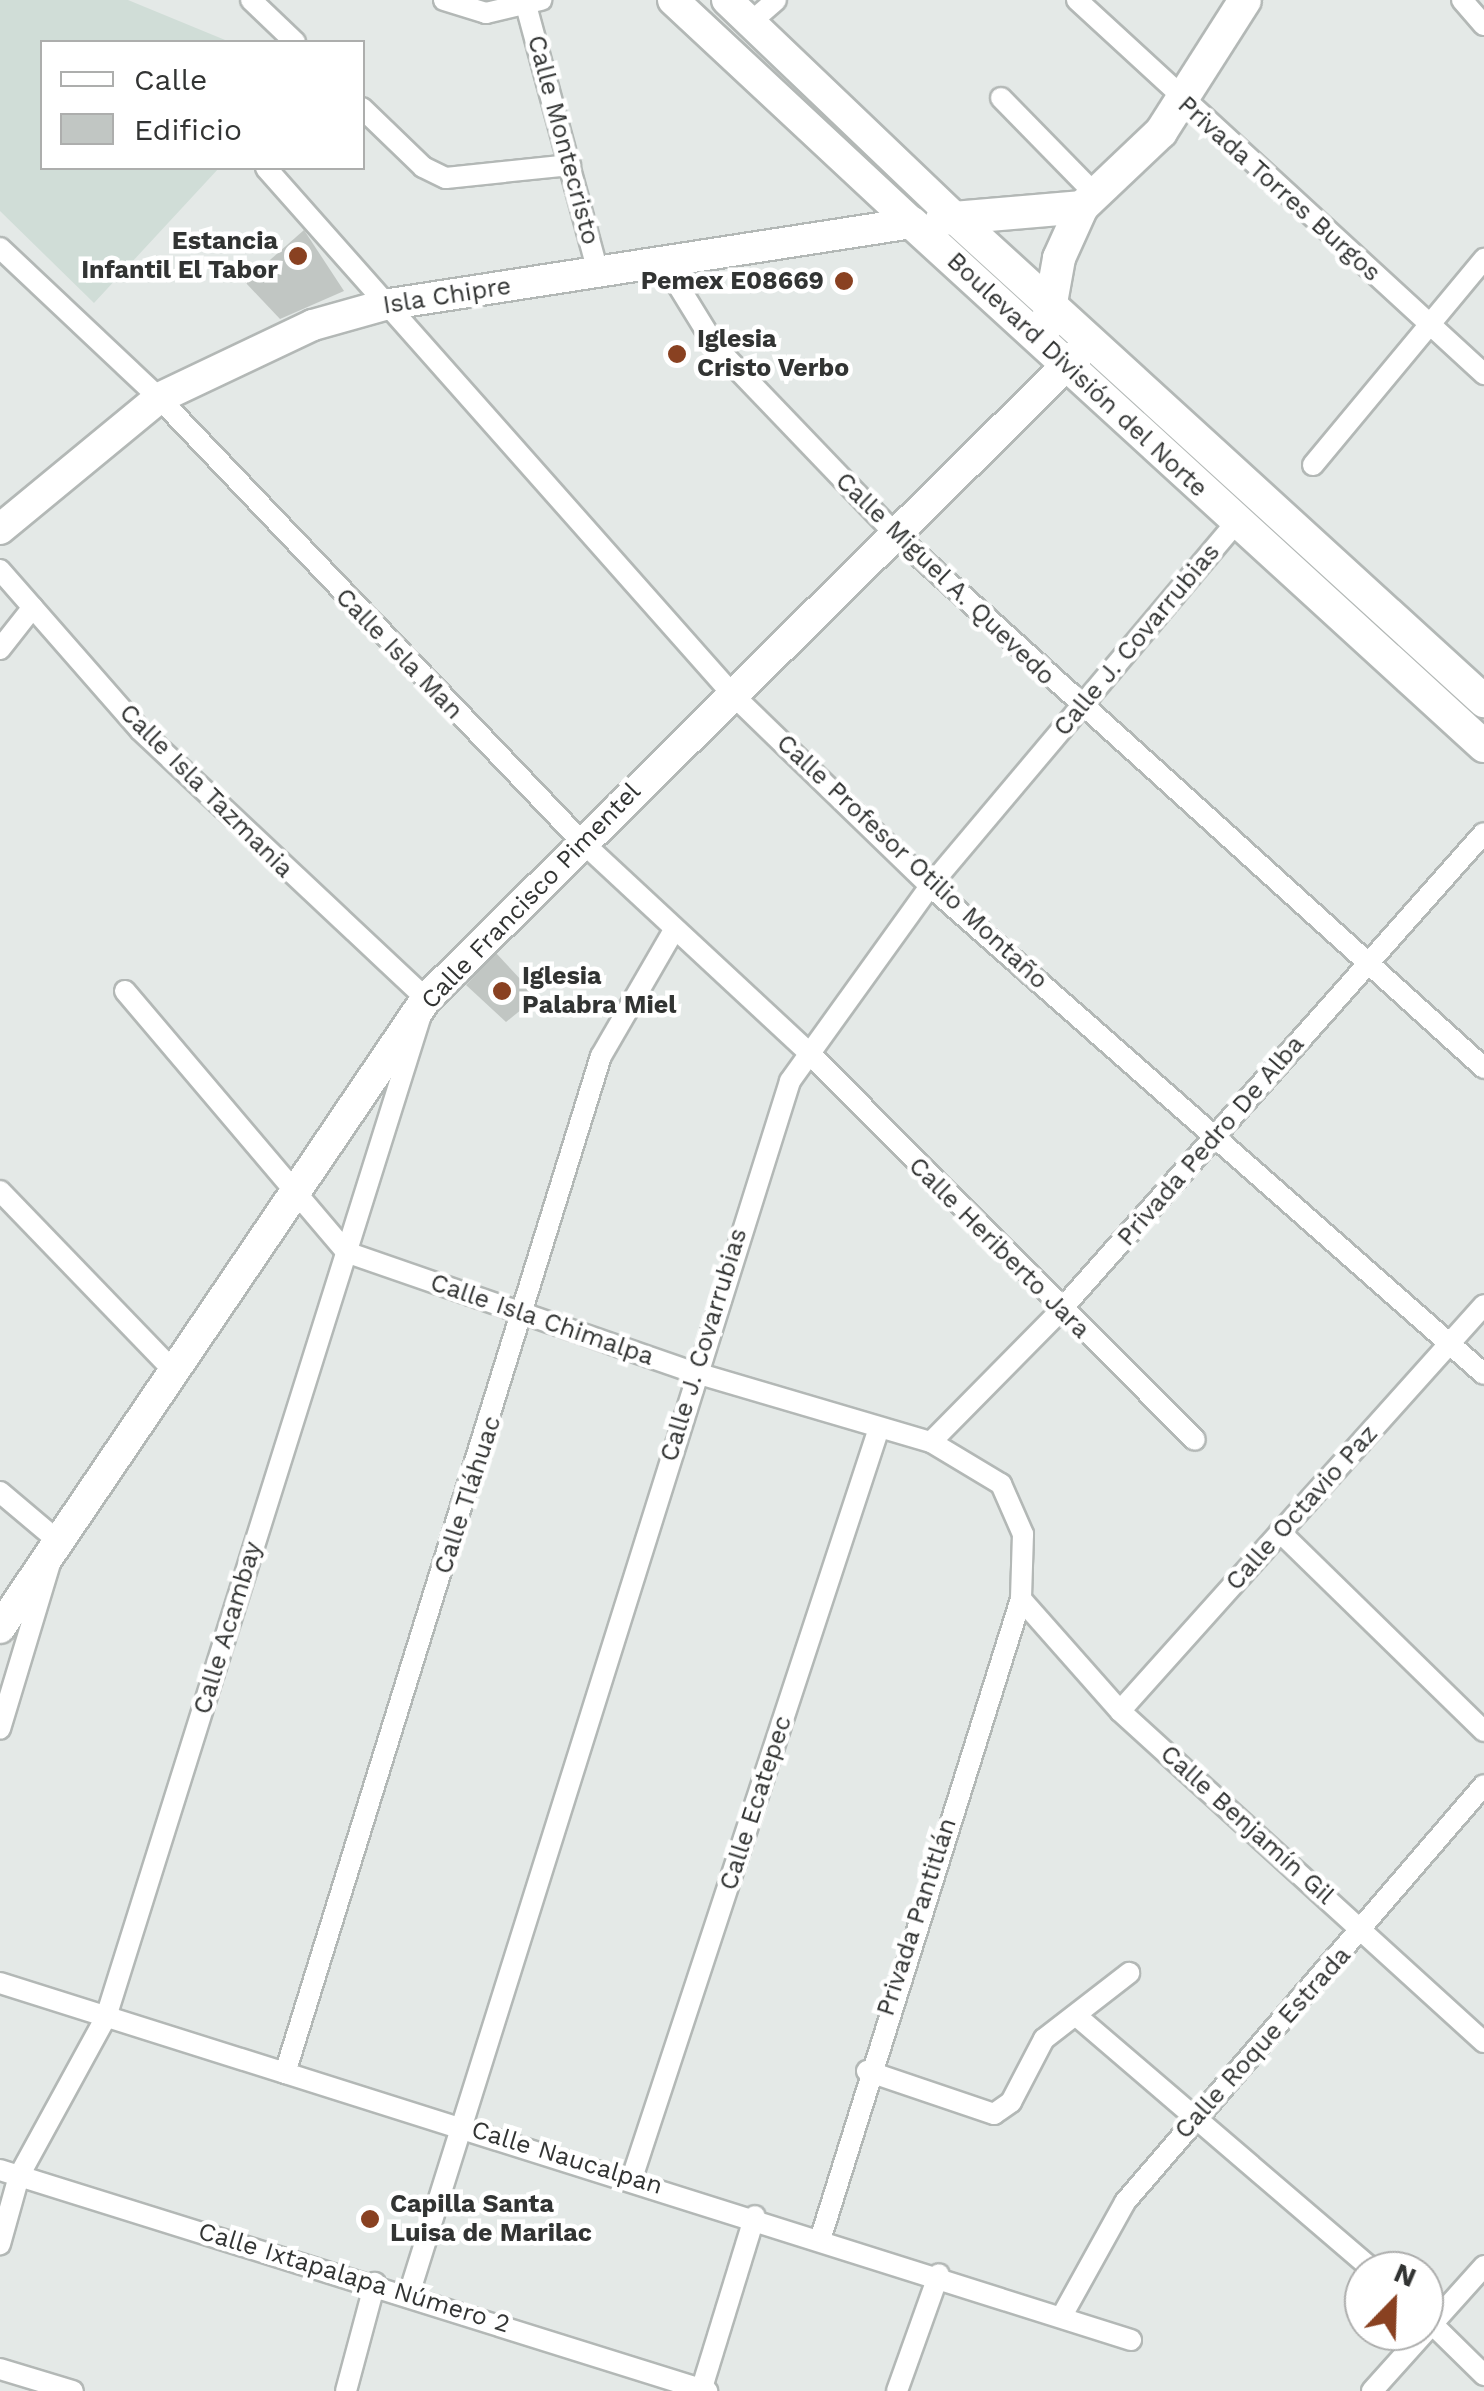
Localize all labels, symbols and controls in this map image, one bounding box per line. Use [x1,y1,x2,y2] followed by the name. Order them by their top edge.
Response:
[521,32,605,248] street label: Calle Montecristo
[40,40,365,170] legend
[134,62,207,97] text: Calle
[1171,90,1387,288] street label: Privada Torres Burgos
[134,112,242,147] text: Edificio
[80,227,278,286] place label: Estancia Infantil El Tabor
[287,245,309,267] marker: Estancia Infantil El Tabor
[940,246,1214,504] street label: Boulevard División del Norte
[640,266,824,296] place label: Pemex E08669
[833,270,855,292] marker: Pemex E08669
[381,271,513,321] street label: Isla Chipre
[697,325,850,384] place label: Iglesia Cristo Verbo
[666,343,688,365] marker: Iglesia Cristo Verbo
[828,466,1062,692] street label: Calle Miguel A. Quevedo
[1047,537,1227,743] street label: Calle J. Covarrubias
[329,582,469,726] street label: Calle Isla Man
[112,697,300,885] street label: Calle Isla Tazmania
[770,728,1054,996] street label: Calle Profesor Otilio Montaño
[415,777,647,1015] street label: Calle Francisco Pimentel
[522,962,677,1021] place label: Iglesia Palabra Miel
[491,980,513,1002] marker: Iglesia Palabra Miel
[1111,1029,1311,1253] street label: Privada Pedro De Alba
[902,1151,1096,1345] street label: Calle Heriberto Jara
[654,1225,754,1465] street label: Calle J. Covarrubias
[426,1268,658,1372] street label: Calle Isla Chimalpa
[428,1412,508,1578] street label: Calle Tláhuac
[1220,1419,1384,1597] street label: Calle Octavio Paz
[187,1538,269,1718] street label: Calle Acambay
[714,1712,798,1894] street label: Calle Ecatepec
[1154,1739,1340,1911] street label: Calle Benjamín Gil
[871,1814,963,2020] street label: Privada Pantitlán
[1169,1941,1357,2145] street label: Calle Roque Estrada
[468,2115,666,2201] street label: Calle Naucalpan
[390,2190,592,2249] place label: Capilla Santa Luisa de Marilac
[359,2208,381,2230] marker: Capilla Santa Luisa de Marilac
[194,2216,514,2340] street label: Calle Ixtapalapa Número 2
[1344,2251,1444,2351] north arrow
[1389,2256,1421,2294] text: N

